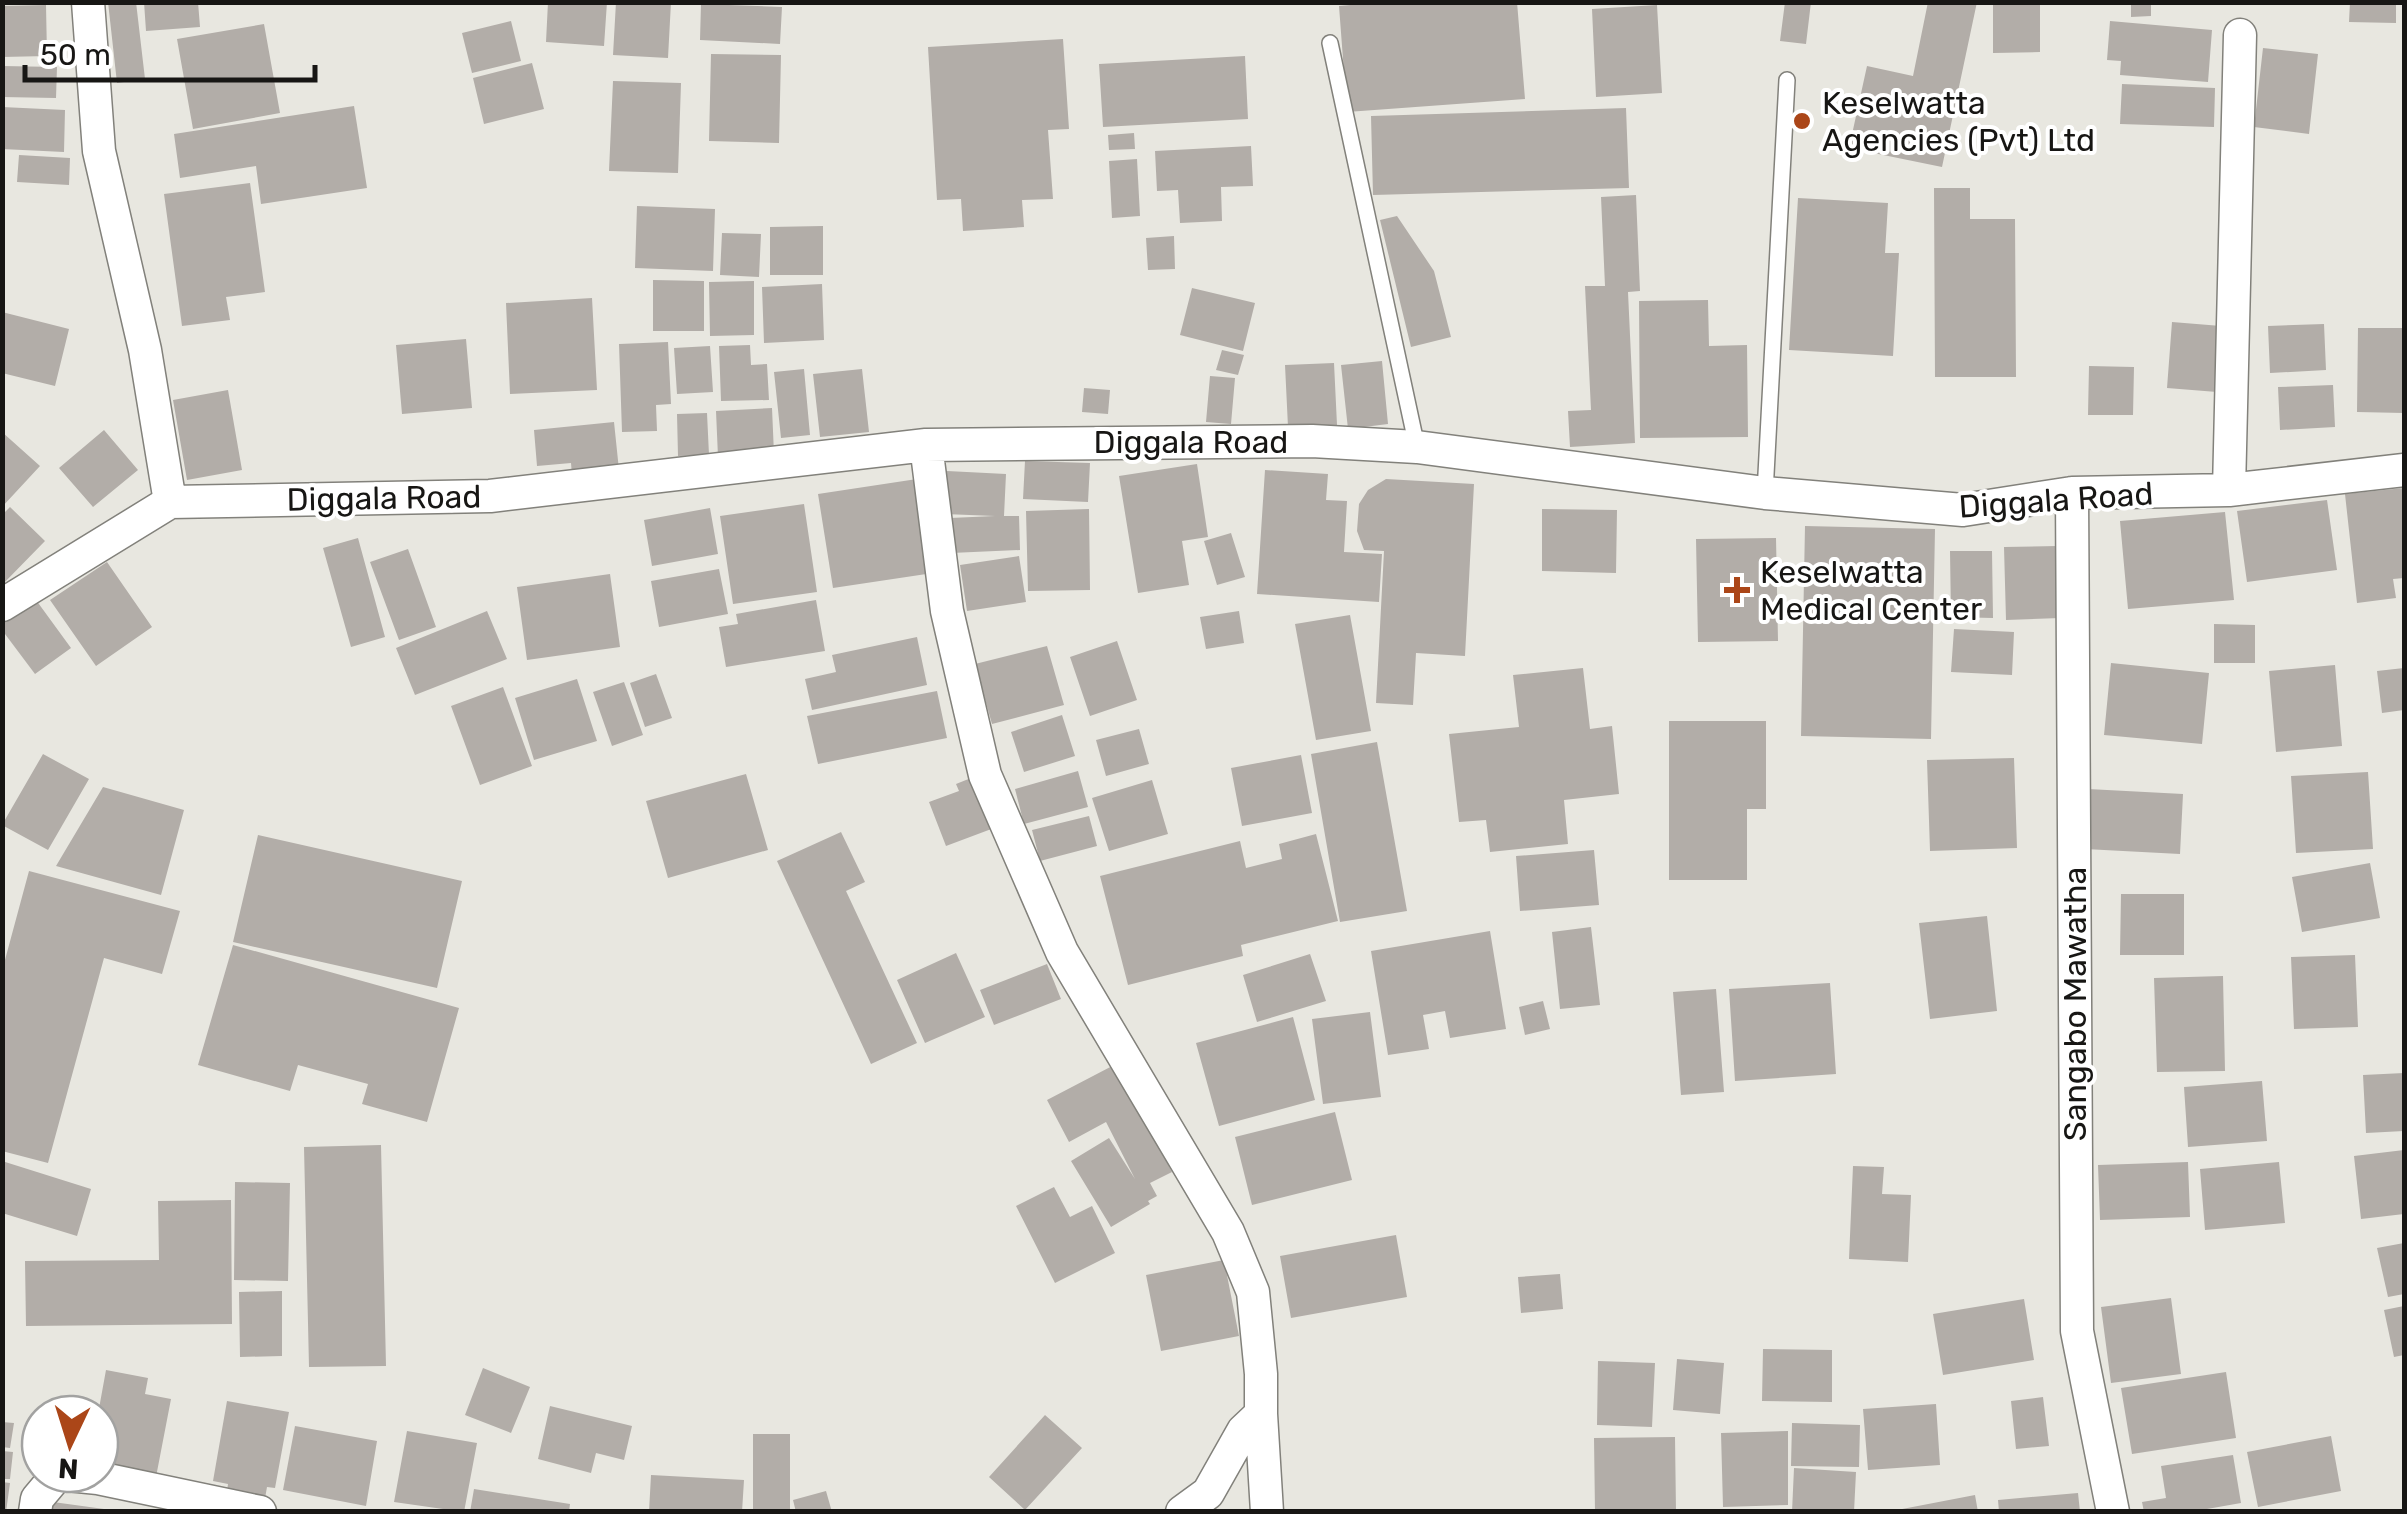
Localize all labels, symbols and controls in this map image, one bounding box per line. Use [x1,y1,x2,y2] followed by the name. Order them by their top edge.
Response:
[25,20,315,82] scale bar
[40,37,111,73] text: 50 m
[1822,84,2095,159] place label: Keselwatta Agencies (Pvt) Ltd
[1791,110,1813,132] marker: Keselwatta Agencies (Pvt) Ltd
[1094,423,1288,461] street label: Diggala Road
[1958,474,2154,526] street label: Diggala Road
[286,477,482,519] street label: Diggala Road
[1760,553,1982,628] place label: Keselwatta Medical Center
[1724,577,1750,603] marker: Keselwatta Medical Center
[2056,867,2094,1141] street label: Sangabo Mawatha
[20,1394,120,1494] north arrow
[57,1451,79,1486] text: N

